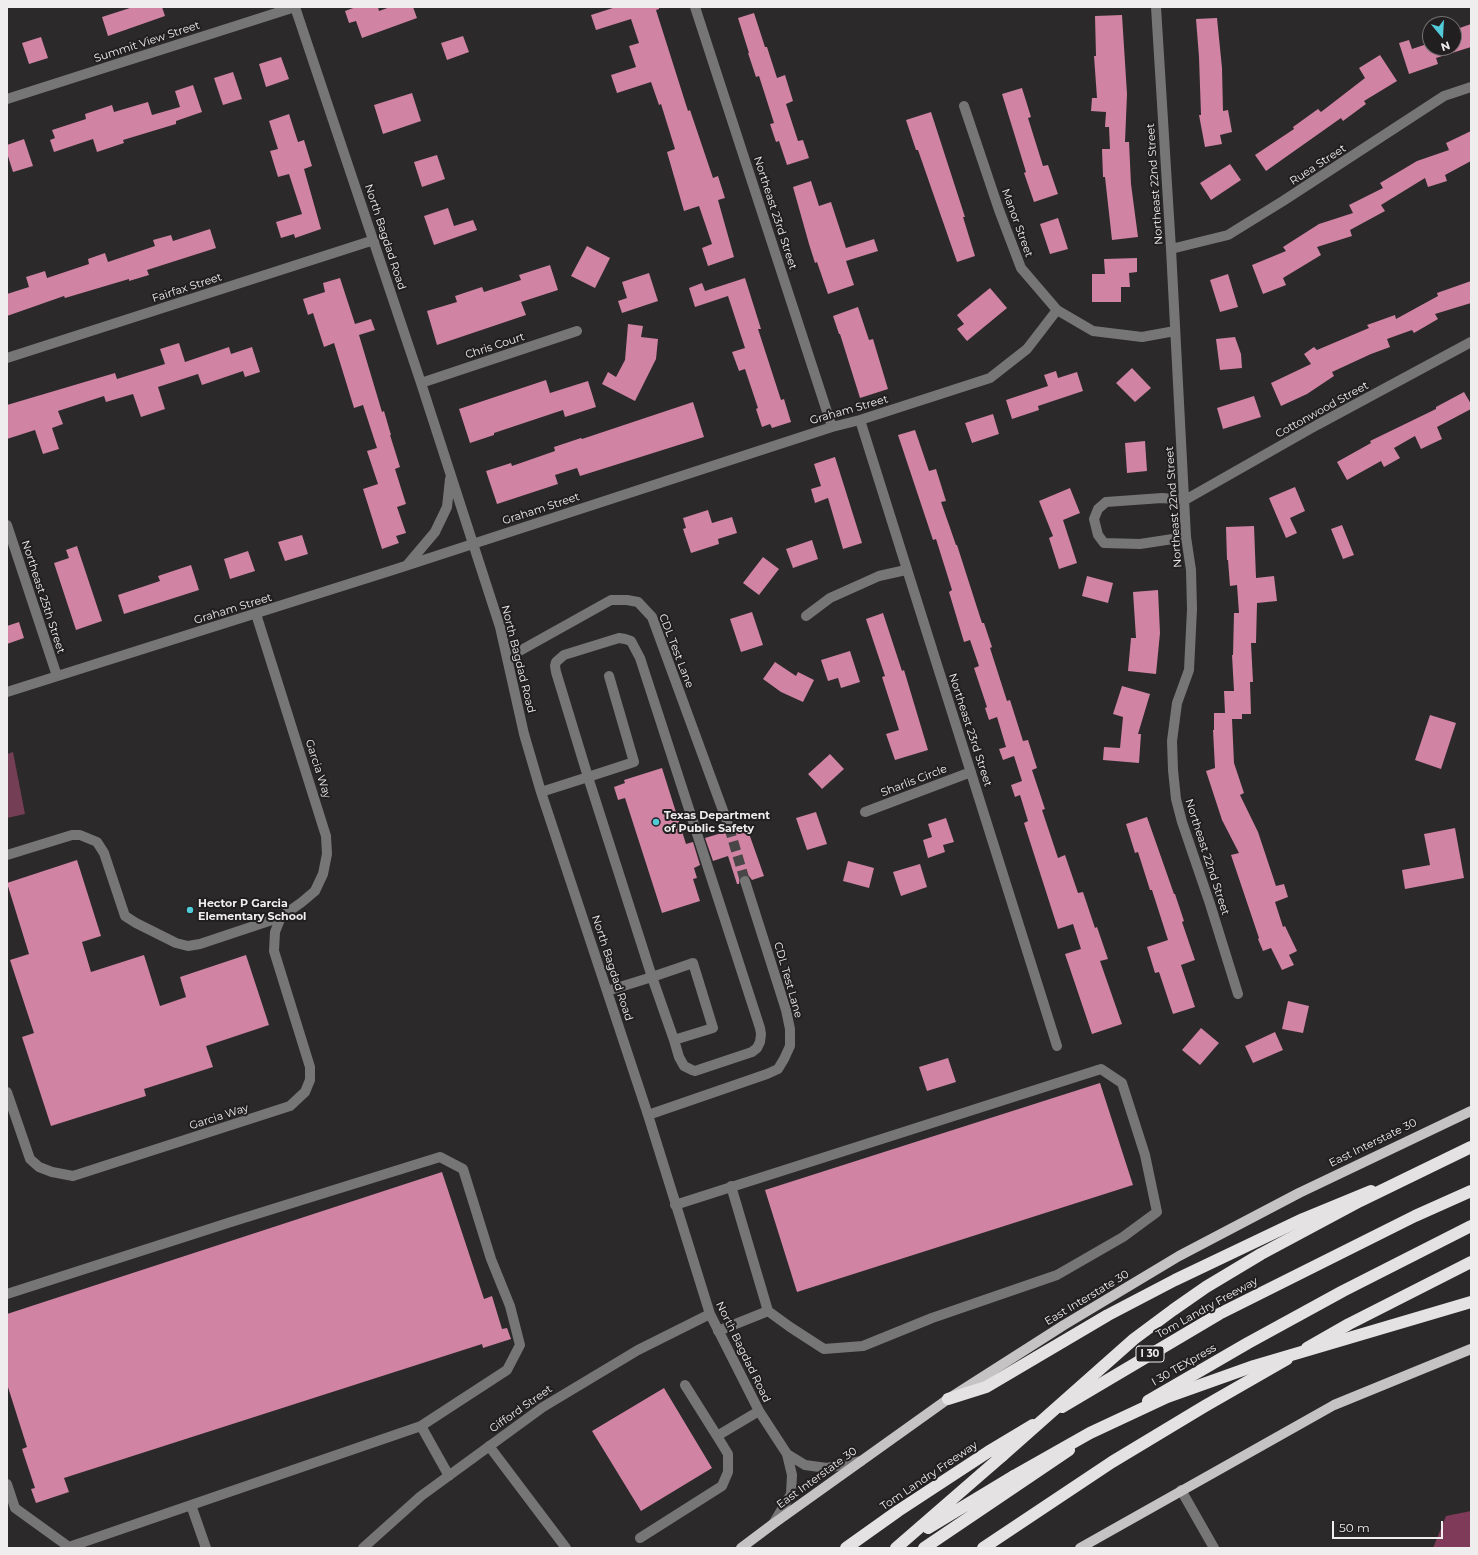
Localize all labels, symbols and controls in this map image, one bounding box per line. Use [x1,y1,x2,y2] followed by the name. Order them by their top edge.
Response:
[1422,16,1462,56] north arrow
[92,19,202,65] street label: Summit View Street
[1439,38,1452,54] text: N
[1144,123,1166,245] street label: Northeast 22nd Street
[1287,142,1349,188] street label: Ruea Street
[750,155,800,271] street label: Northeast 23rd Street
[362,182,408,292] street label: North Bagdad Road
[999,187,1035,259] street label: Manor Street
[150,270,224,306] street label: Fairfax Street
[464,330,526,362] street label: Chris Court
[1273,379,1371,441] street label: Cottonwood Street
[808,393,890,427] street label: Graham Street
[1163,446,1185,568] street label: Northeast 22nd Street
[501,490,581,528] street label: Graham Street
[18,539,68,655] street label: Northeast 25th Street
[192,591,274,627] street label: Graham Street
[498,604,538,714] street label: North Bagdad Road
[656,612,696,690] street label: CDL Test Lane
[945,672,995,788] street label: Northeast 23rd Street
[302,738,334,800] street label: Garcia Way
[879,762,949,800] street label: Sharlis Circle
[1182,797,1232,917] street label: Northeast 22nd Street
[664,809,770,835] place label: Texas Department of Public Safety
[651,817,661,827] marker: Texas Department of Public Safety
[198,897,306,923] place label: Hector P Garcia Elementary School
[185,905,195,915] marker: Hector P Garcia Elementary School
[589,913,635,1023] street label: North Bagdad Road
[771,941,805,1019] street label: CDL Test Lane
[188,1101,250,1133] street label: Garcia Way
[1327,1116,1419,1170] street label: East Interstate 30
[1042,1268,1132,1328] street label: East Interstate 30
[1154,1275,1260,1341] street label: Tom Landry Freeway
[713,1299,773,1405] street label: North Bagdad Road
[1149,1341,1219,1389] street label: I 30 TEXpress
[1136,1346,1164,1362] road number: I 30
[487,1382,555,1436] street label: Gifford Street
[878,1439,980,1513] street label: Tom Landry Freeway
[774,1444,860,1512] street label: East Interstate 30
[1334,1513,1445,1539] scale bar
[1339,1520,1370,1535] text: 50 m

